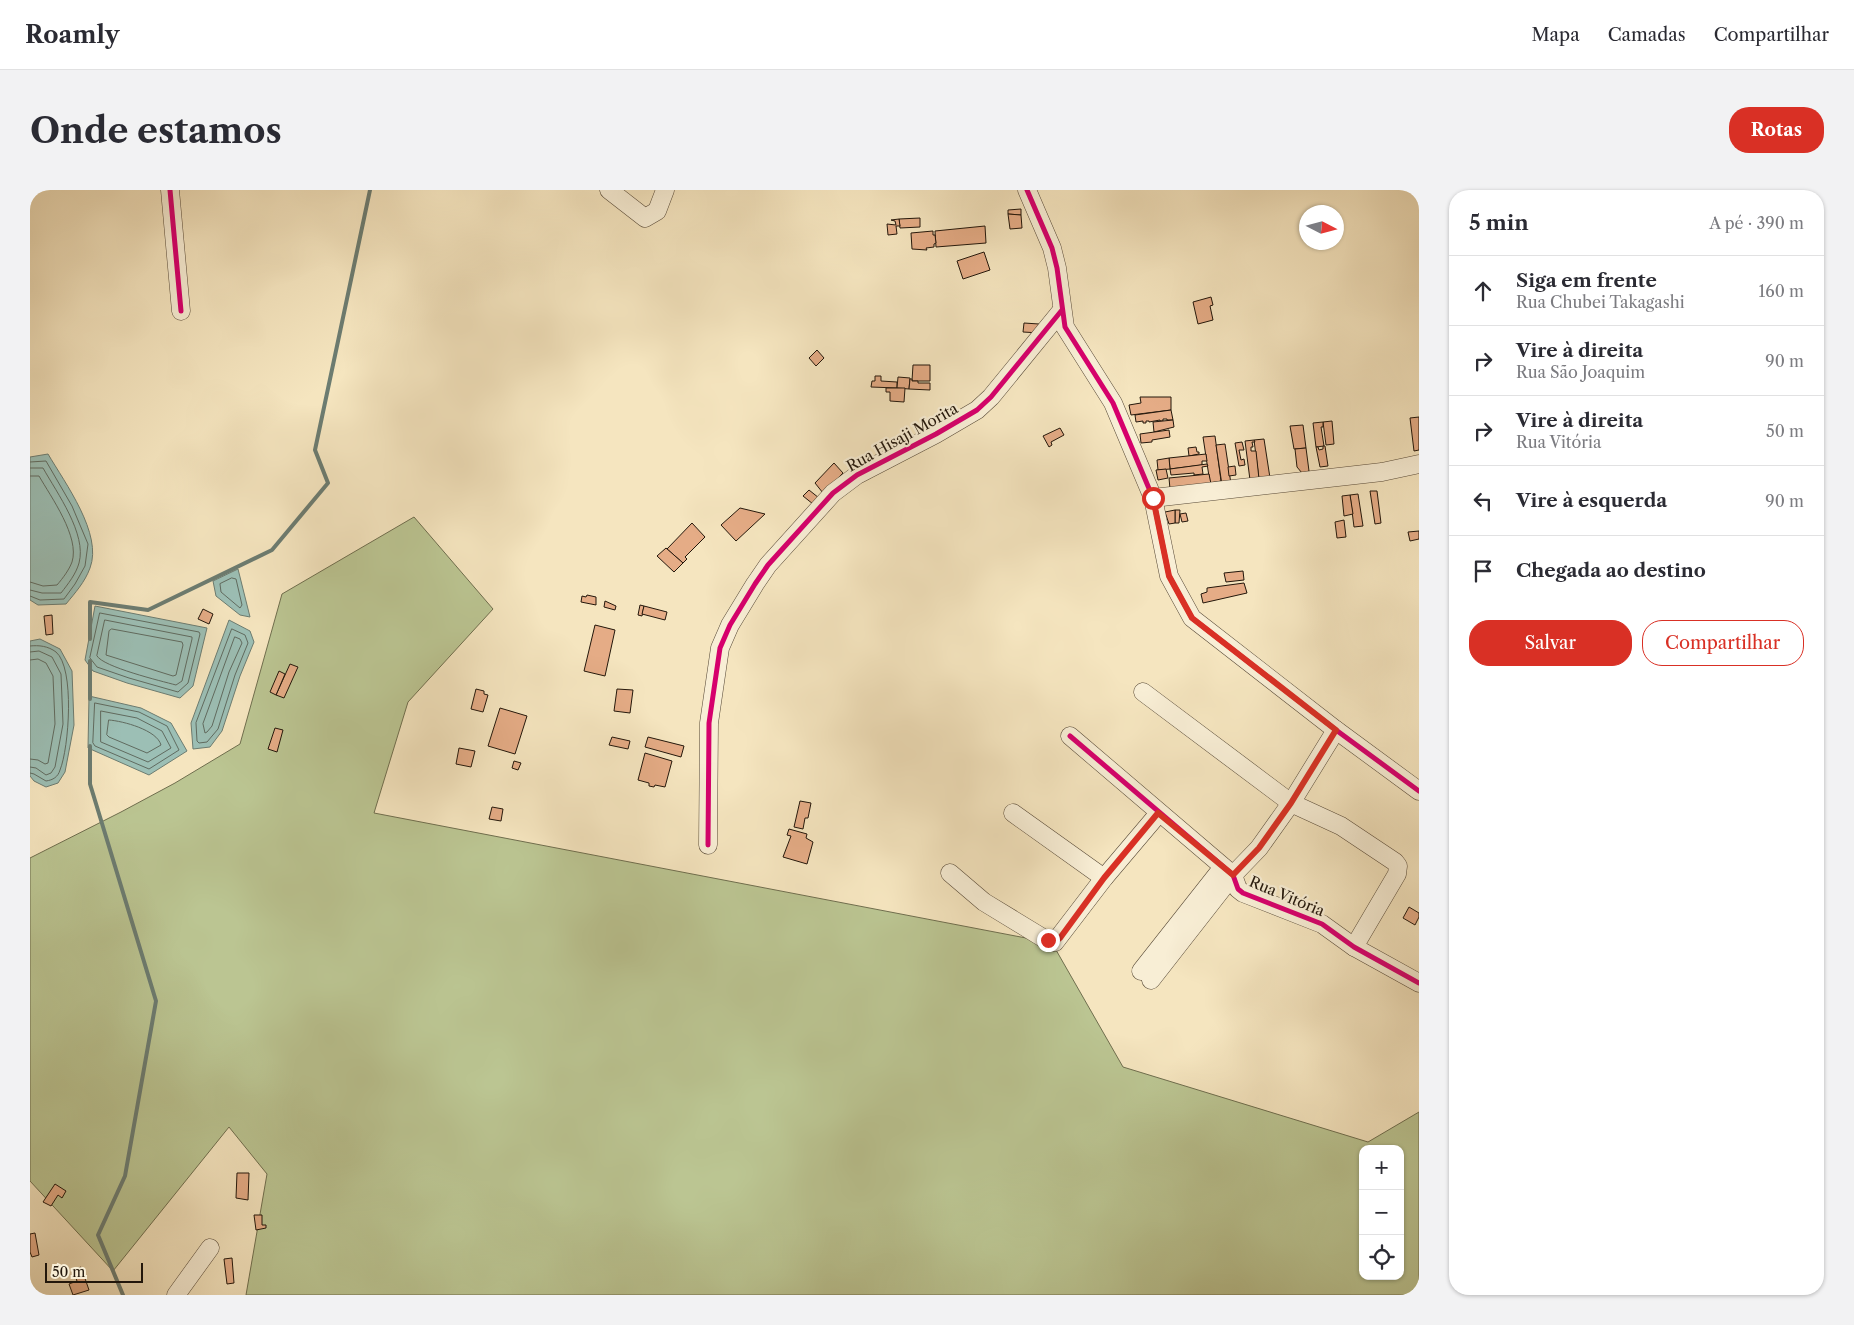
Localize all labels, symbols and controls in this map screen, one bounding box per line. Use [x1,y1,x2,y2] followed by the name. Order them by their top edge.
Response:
[25,20,119,49] text: Roamly
[1532,24,1580,46] text: Mapa
[1608,24,1686,46] text: Camadas
[1714,24,1829,46] text: Compartilhar
[1729,107,1824,153] button: Rotas
[30,109,282,152] text: Onde estamos
[1299,205,1344,250] north arrow
[1469,210,1529,235] text: 5 min
[1709,213,1804,233] text: A pé · 390 m
[1516,269,1657,292] text: Siga em frente
[1469,277,1497,305] icon: ahead
[1759,281,1804,301] text: 160 m
[1516,292,1685,312] text: Rua Chubei Takagashi
[1516,339,1643,362] text: Vire à direita
[1469,347,1497,375] icon: right
[1765,351,1804,371] text: 90 m
[1516,362,1645,382] text: Rua São Joaquim
[843,398,961,476] street label: Rua Hisaji Morita
[1516,409,1643,432] text: Vire à direita
[1469,417,1497,445] icon: right
[1766,421,1804,441] text: 50 m
[1516,432,1601,452] text: Rua Vitória
[1142,487,1165,510] route start
[1469,487,1497,515] icon: left
[1516,489,1667,512] text: Vire à esquerda
[1765,491,1804,511] text: 90 m
[1469,557,1497,585] icon: arrive
[1516,559,1706,582] text: Chegada ao destino
[1469,620,1632,666] button: Salvar
[1642,620,1804,666] button: Compartilhar
[1246,872,1328,920] street label: Rua Vitória
[1037,929,1060,952] route end
[1359,1145,1404,1280] map controls
[1359,1145,1404,1190] button: +
[1359,1190,1404,1235] button: −
[1359,1235,1404,1280] button: locate
[45,1260,142,1283] scale bar
[52,1263,85,1281] text: 50 m

